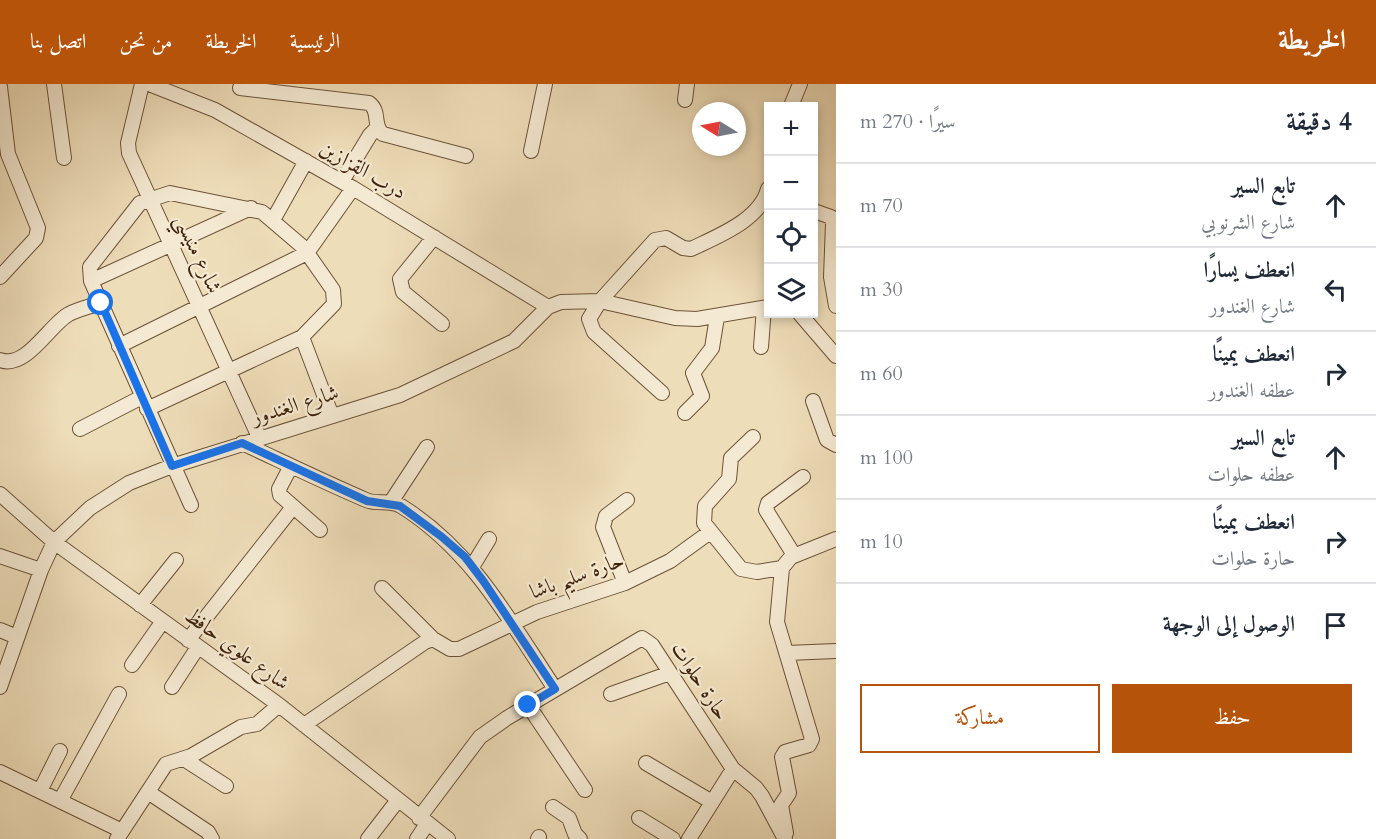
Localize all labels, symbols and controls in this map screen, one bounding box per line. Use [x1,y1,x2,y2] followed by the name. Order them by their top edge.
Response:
[1278,21,1346,59] text: الخريطة
[30,27,86,56] text: اتصل بنا
[119,27,173,56] text: من نحن
[206,27,257,56] text: الخريطة
[290,27,340,56] text: الرئيسية
[692,102,746,156] north arrow
[764,102,818,318] map controls
[764,102,818,156] button: +
[1286,104,1352,139] text: 4 دقيقة
[860,108,956,135] text: سيرًا · 270 m
[314,133,412,207] street label: درب القزازين
[764,156,818,210] button: −
[1232,171,1295,201] text: تابع السير
[1319,189,1352,222] icon: ahead
[860,192,903,219] text: 70 m
[1201,209,1295,236] text: شارع الشرنوبي
[163,210,229,300] street label: شارع منيسي
[764,210,818,264] button: locate
[1204,255,1295,285] text: انعطف يسارًا
[764,264,818,318] button: layers
[1319,273,1352,306] icon: left
[860,276,903,303] text: 30 m
[87,289,113,315] route start
[1209,293,1295,320] text: شارع الغندور
[1212,339,1295,369] text: انعطف يمينًا
[1319,357,1352,390] icon: right
[860,360,903,387] text: 60 m
[1208,377,1295,404] text: عطفه الغندور
[246,378,343,435] street label: شارع الغندور
[1232,423,1295,453] text: تابع السير
[1319,441,1352,474] icon: ahead
[860,444,913,471] text: 100 m
[1207,461,1295,488] text: عطفه حلوات
[1212,507,1295,537] text: انعطف يمينًا
[1319,525,1352,558] icon: right
[860,528,903,555] text: 10 m
[1211,545,1295,572] text: حارة حلوات
[526,546,630,612] street label: حارة سليم باشا
[177,601,295,699] street label: شارع علوي حافظ
[1163,609,1295,639] text: الوصول إلى الوجهة
[1319,609,1352,642] icon: arrive
[664,636,736,726] street label: حارة حلوات
[860,684,1100,753] button: مشاركة
[1112,684,1352,753] button: حفظ
[514,691,540,717] route end

